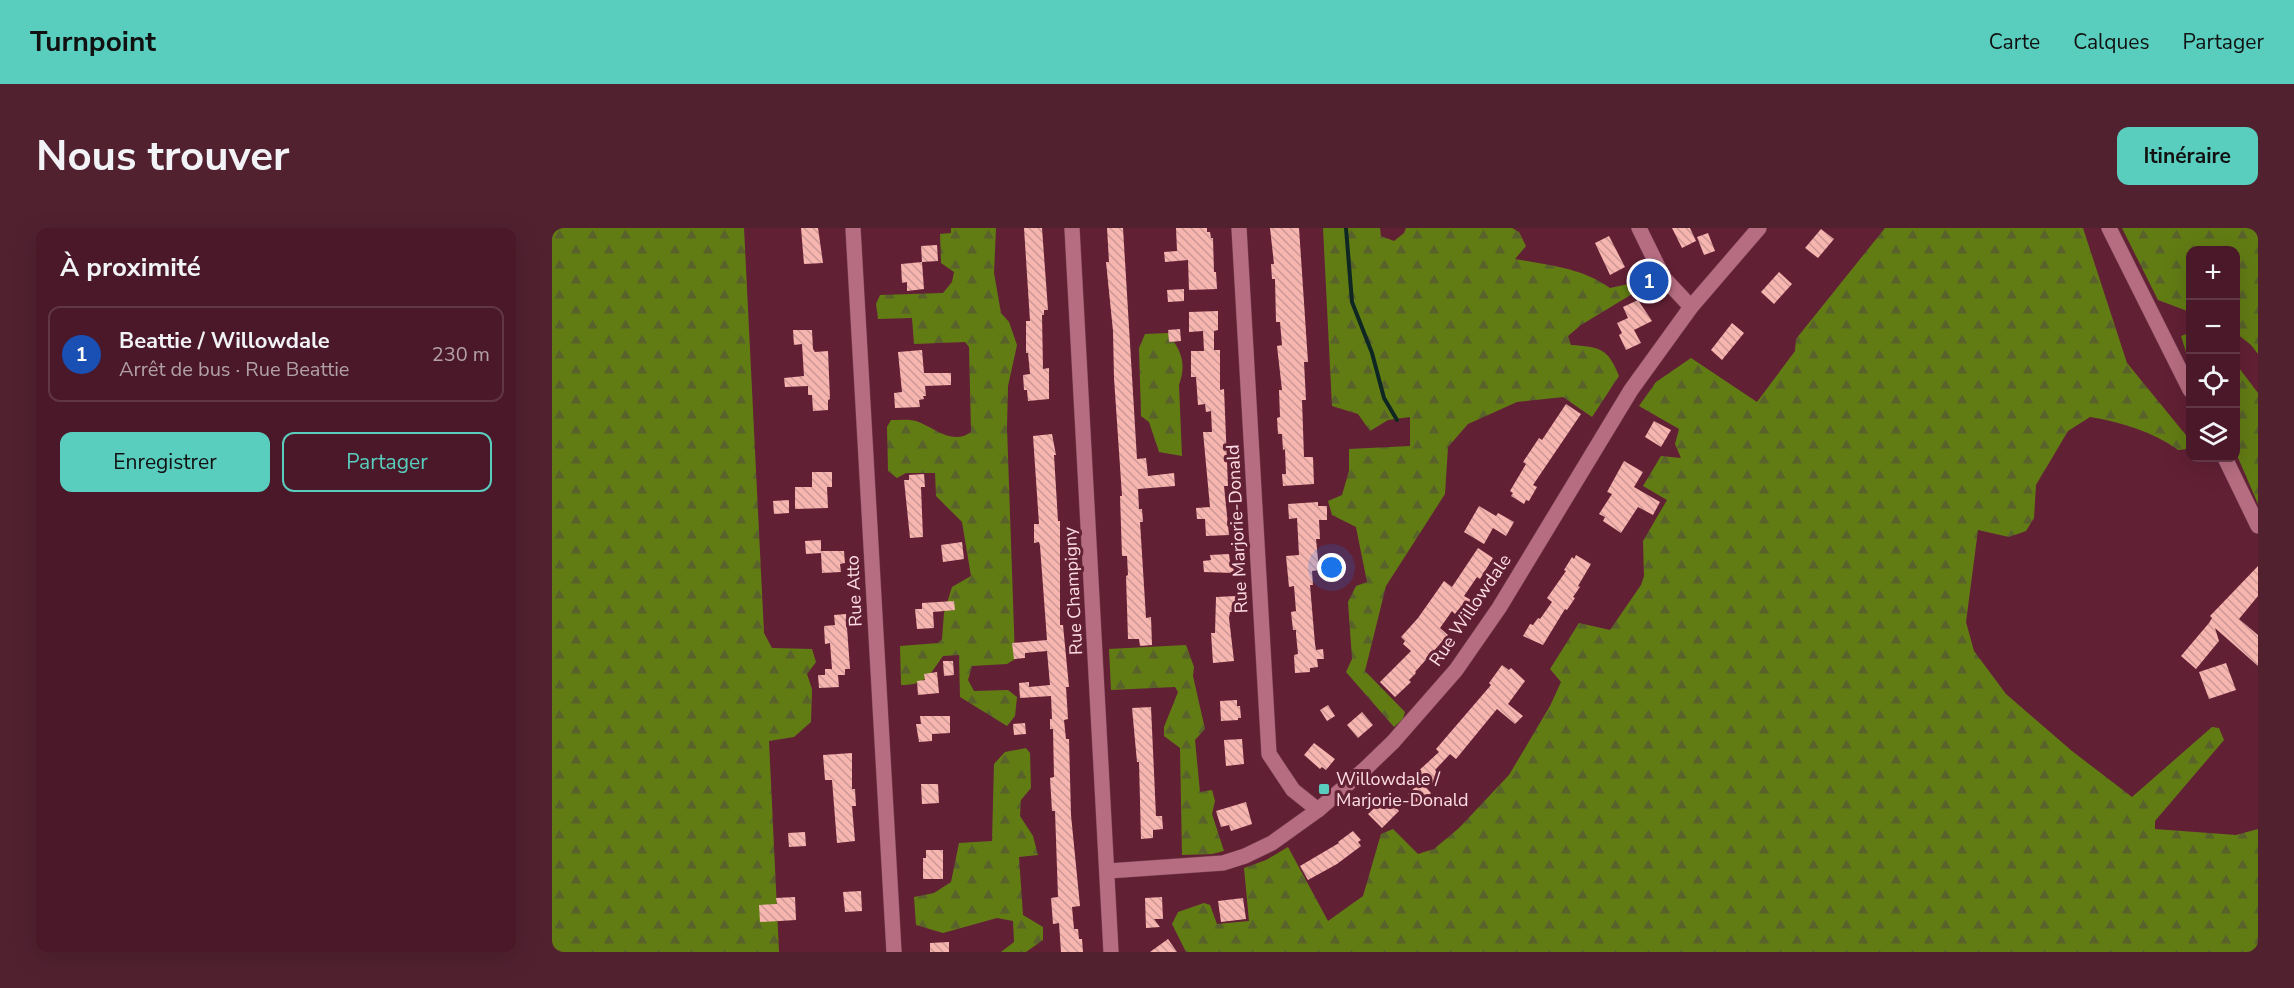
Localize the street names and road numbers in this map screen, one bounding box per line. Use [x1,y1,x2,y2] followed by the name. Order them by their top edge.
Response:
[1221,444,1253,614] street label: Rue Marjorie-Donald
[1058,526,1088,656] street label: Rue Champigny
[1424,549,1516,671] street label: Rue Willowdale
[840,555,868,627] street label: Rue Atto

